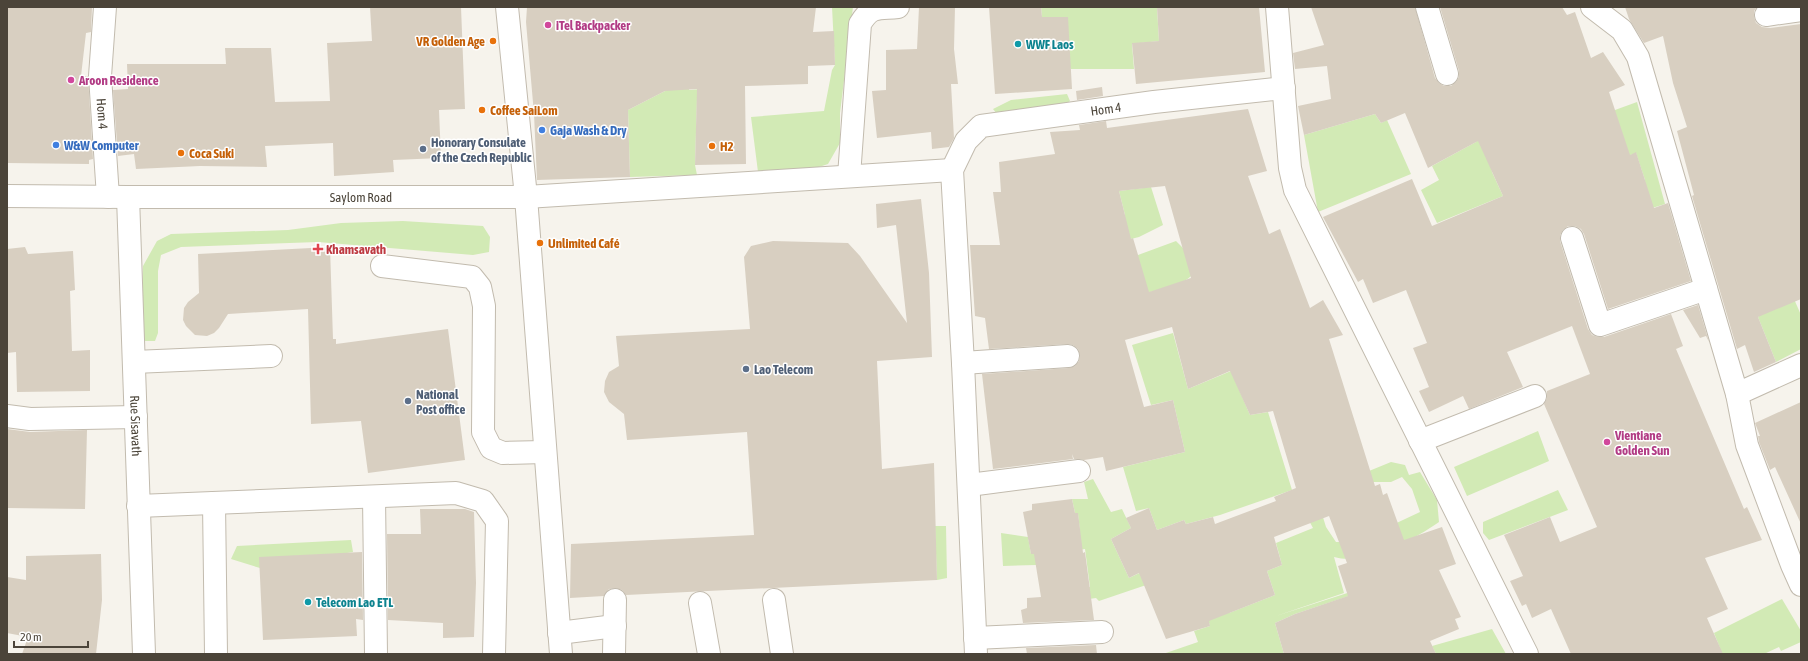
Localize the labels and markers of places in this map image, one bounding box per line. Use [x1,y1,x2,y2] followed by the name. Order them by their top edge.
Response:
[556,18,631,33] place label: iTel Backpacker
[543,20,553,30] marker: iTel Backpacker
[415,34,485,49] place label: VR Golden Age
[488,36,498,46] marker: VR Golden Age
[1025,37,1074,52] place label: WWF Laos
[1013,39,1023,49] marker: WWF Laos
[78,73,159,88] place label: Aroon Residence
[66,75,76,85] marker: Aroon Residence
[490,103,558,118] place label: Coffee SaiLom
[477,105,487,115] marker: Coffee SaiLom
[550,123,627,138] place label: Gaja Wash & Dry
[537,125,547,135] marker: Gaja Wash & Dry
[431,135,532,165] place label: Honorary Consulate of the Czech Republic
[63,138,140,153] place label: W&W Computer
[720,139,734,154] place label: H2
[51,140,61,150] marker: W&W Computer
[707,141,717,151] marker: H2
[418,144,428,154] marker: Honorary Consulate of the Czech Republic
[189,146,234,161] place label: Coca Suki
[176,148,186,158] marker: Coca Suki
[548,236,620,251] place label: Unlimited Café
[535,238,545,248] marker: Unlimited Café
[326,242,386,257] place label: Khamsavath
[313,244,323,254] marker: Khamsavath
[754,362,813,377] place label: Lao Telecom
[741,364,751,374] marker: Lao Telecom
[416,387,465,417] place label: National Post office
[403,396,413,406] marker: National Post office
[1614,428,1670,458] place label: Vientiane Golden Sun
[1602,437,1612,447] marker: Vientiane Golden Sun
[316,595,393,610] place label: Telecom Lao ETL
[303,597,313,607] marker: Telecom Lao ETL

